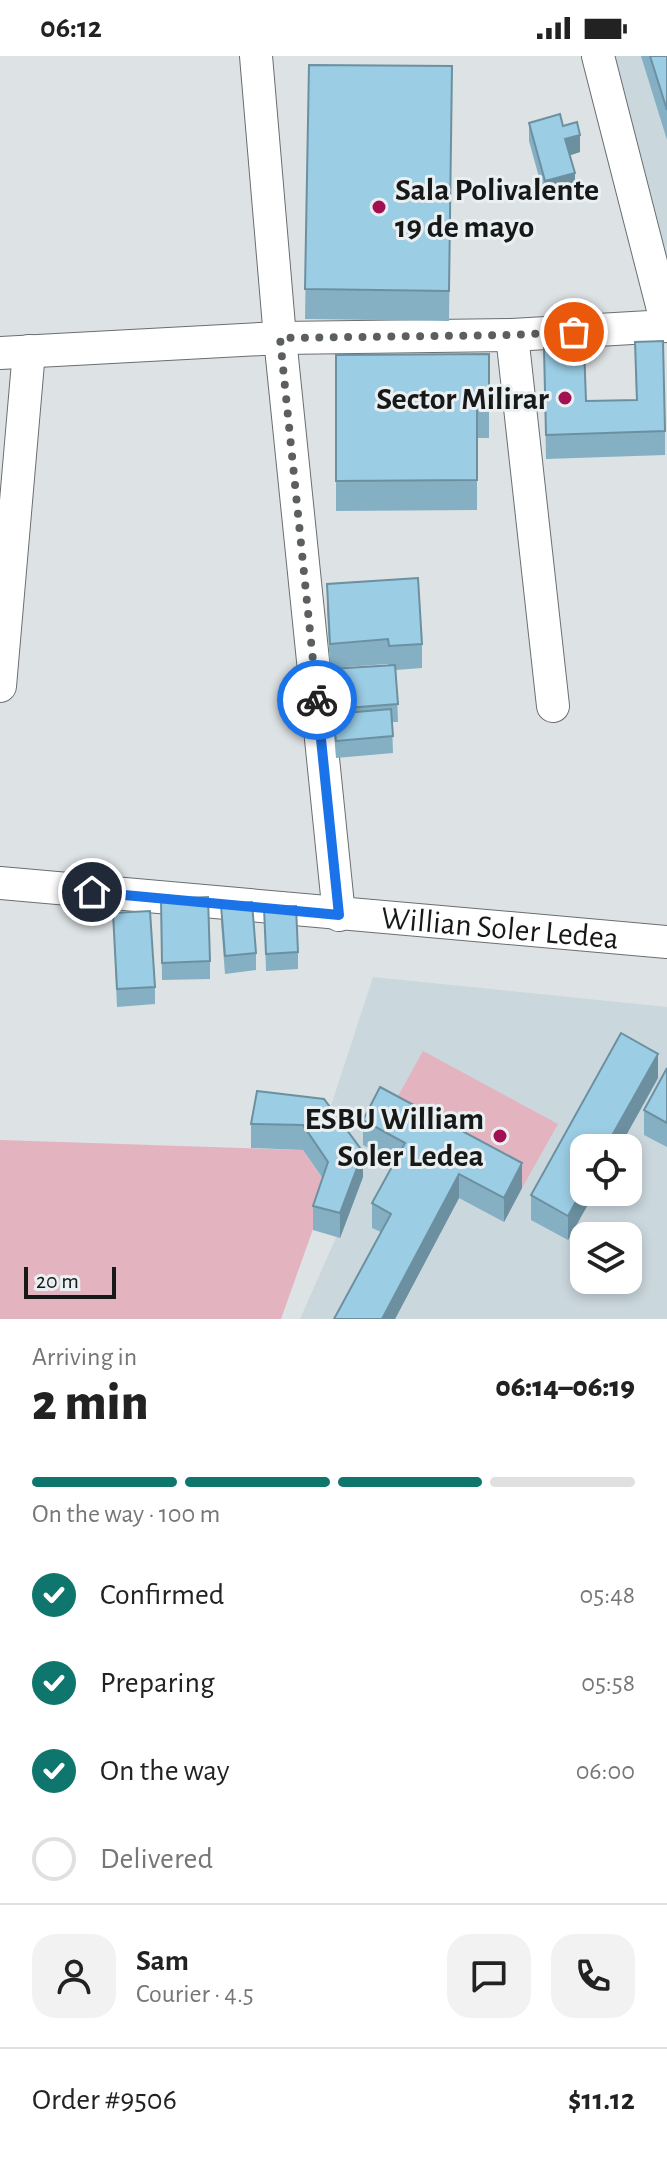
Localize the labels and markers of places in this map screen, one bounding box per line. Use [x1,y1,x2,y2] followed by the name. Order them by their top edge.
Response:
[395,174,599,243] place label: Sala Polivalente 19 de mayo
[370,198,388,216] marker: Sala Polivalente 19 de mayo
[540,298,608,366] pin
[376,383,549,415] place label: Sector Milirar
[556,389,574,407] marker: Sector Milirar
[58,858,126,926] pin
[305,1103,484,1172] place label: ESBU William Soler Ledea
[491,1127,509,1145] marker: ESBU William Soler Ledea

